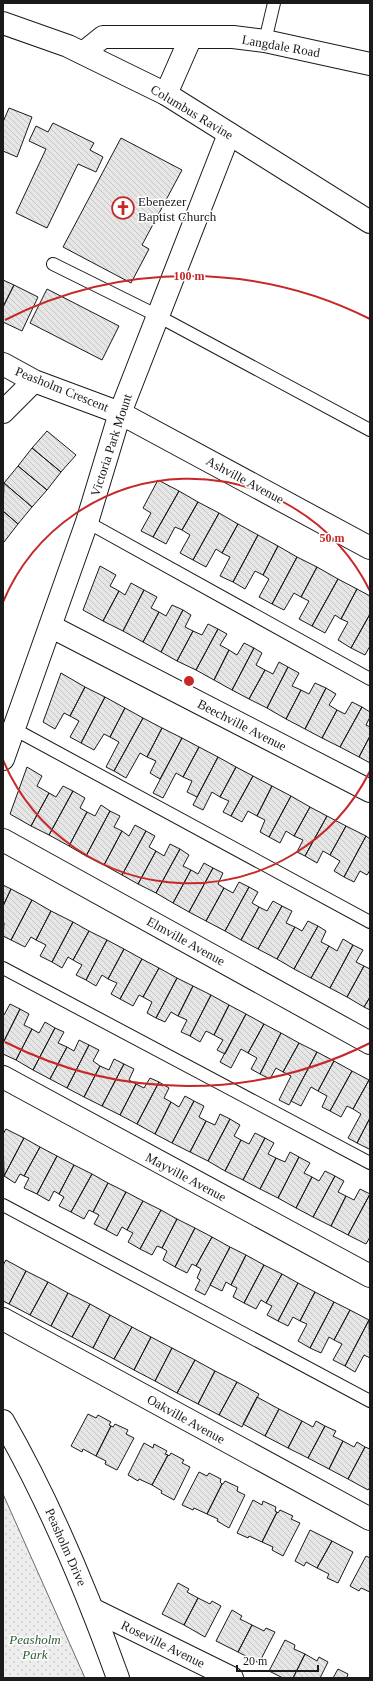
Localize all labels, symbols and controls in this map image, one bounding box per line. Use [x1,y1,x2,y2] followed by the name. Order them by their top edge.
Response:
[241,32,322,60] street label: Langdale Road
[148,81,236,143] street label: Columbus Ravine
[138,194,217,224] place label: Ebenezer Baptist Church
[110,195,136,221] church icon: Ebenezer Baptist Church
[174,269,205,283] text: 100 m
[13,363,111,415] street label: Peasholm Crescent
[87,392,135,498] street label: Victoria Park Mount
[203,453,287,507] street label: Ashville Avenue
[320,531,345,545] text: 50 m
[182,674,196,688] centre of rings
[195,696,289,754] street label: Beechville Avenue
[144,913,228,969] street label: Elmville Avenue
[143,1150,229,1205] street label: Mayville Avenue
[144,1391,228,1447] street label: Oakville Avenue
[42,1506,90,1588] street label: Peasholm Drive
[119,1617,207,1671] street label: Roseville Avenue
[8,1632,61,1662] park label: Peasholm Park
[237,1647,318,1673] scale bar
[243,1654,268,1668] text: 20 m

